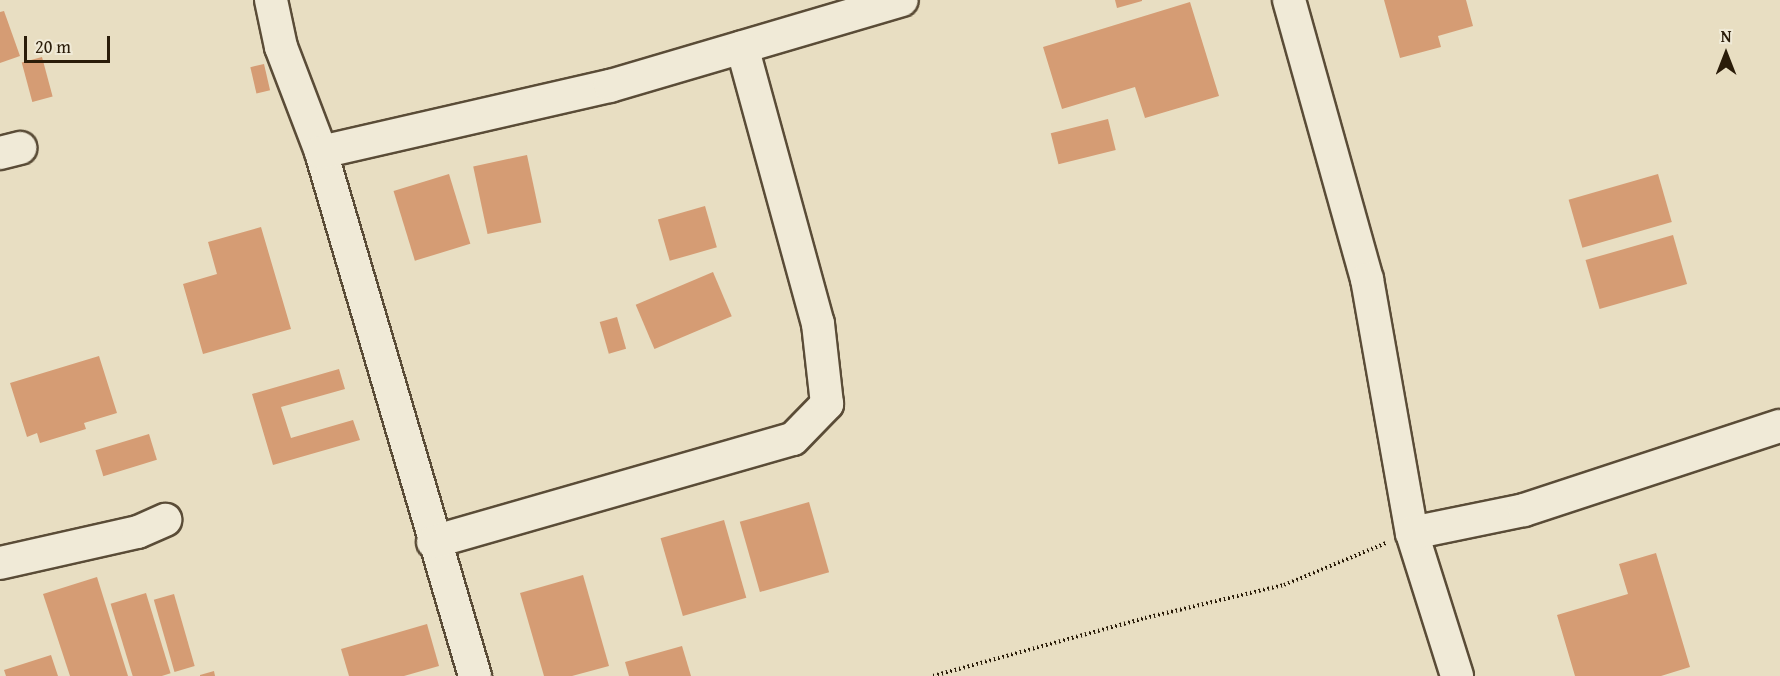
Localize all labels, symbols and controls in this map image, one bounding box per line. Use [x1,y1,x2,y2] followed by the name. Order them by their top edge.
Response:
[27,24,112,62] scale bar
[1696,24,1756,84] north arrow
[1721,24,1731,48] text: N
[35,33,71,60] text: 20 m

